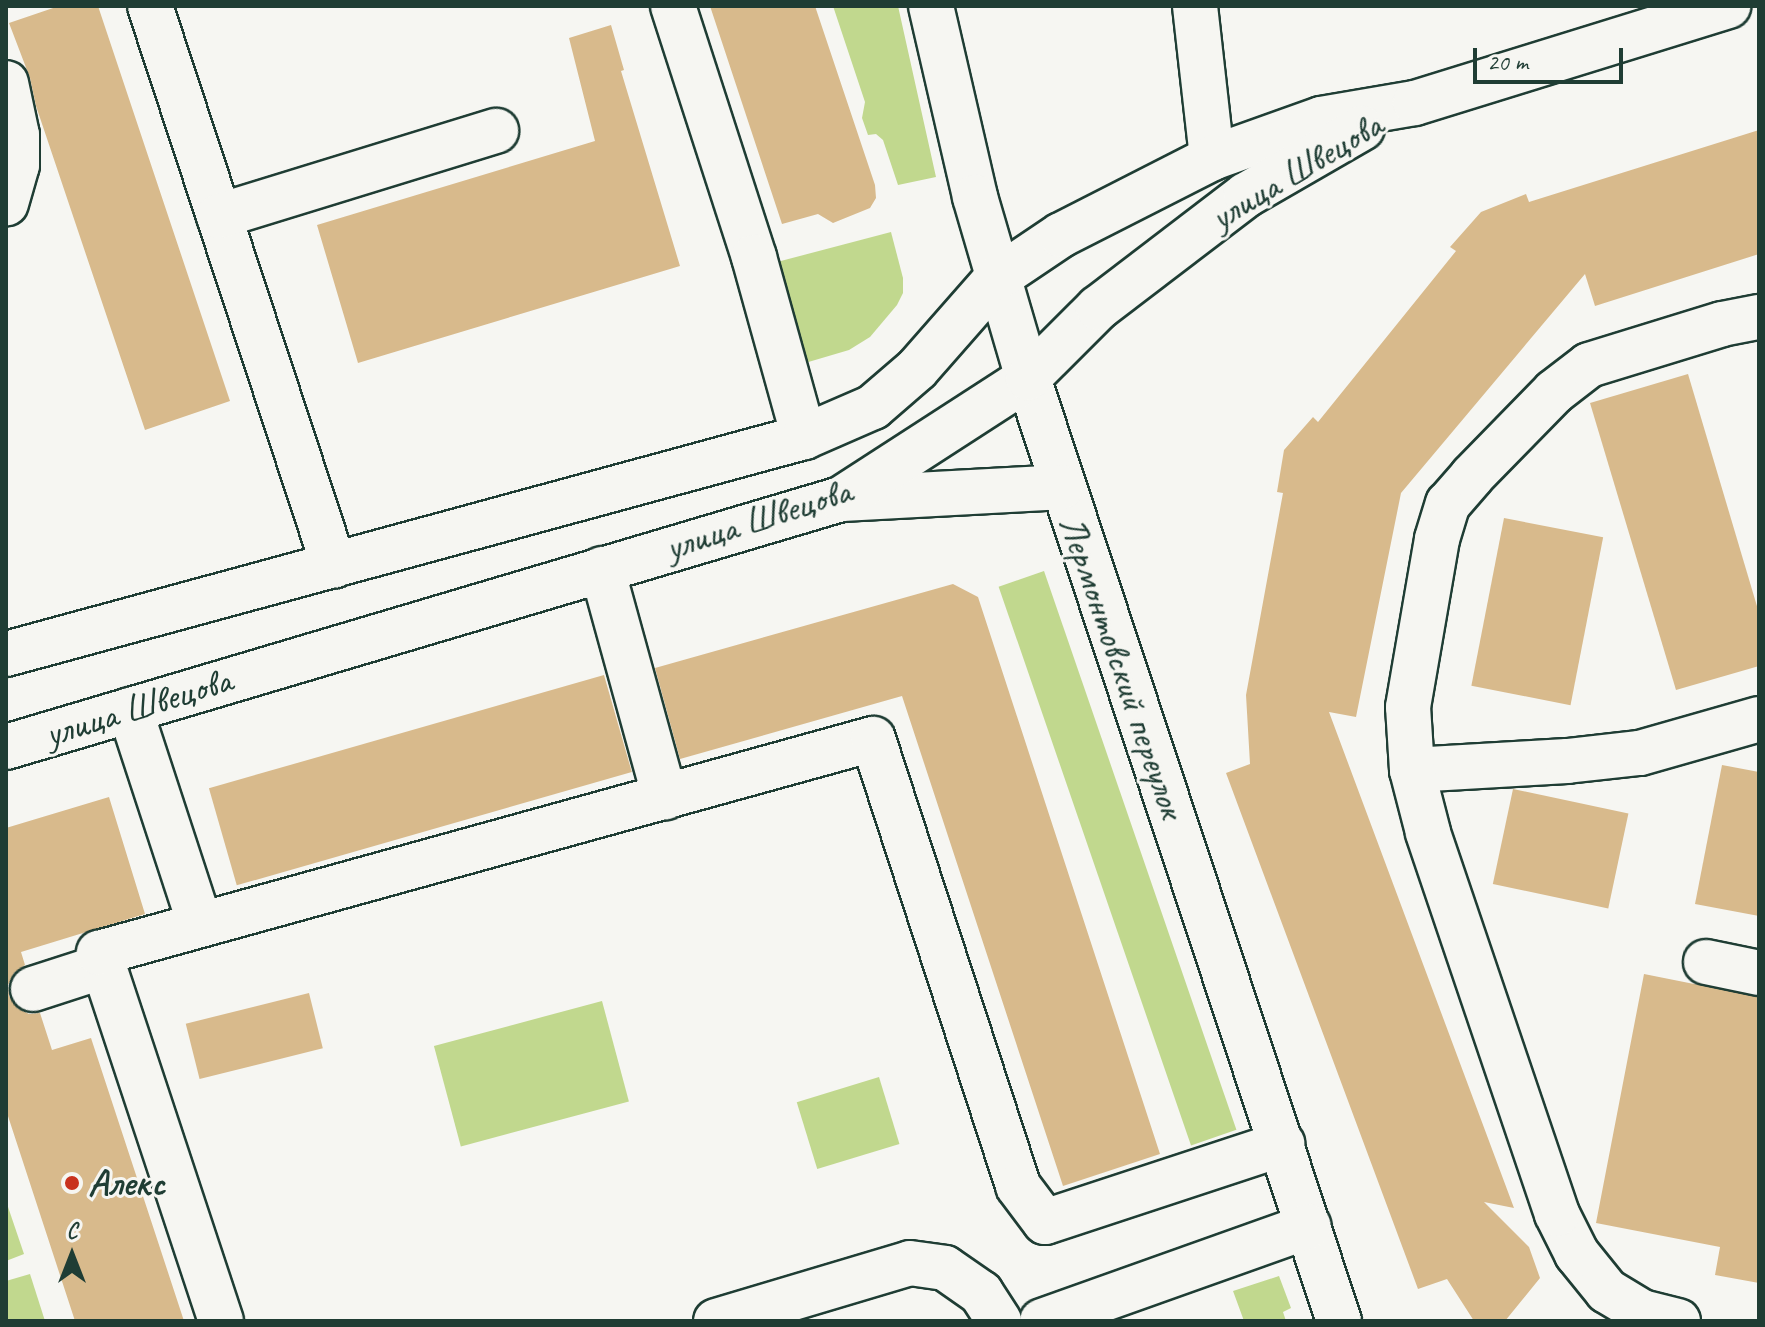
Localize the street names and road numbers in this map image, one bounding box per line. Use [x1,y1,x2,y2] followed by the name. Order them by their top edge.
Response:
[1202,102,1390,240] street label: улица Швецова
[660,468,856,570] street label: улица Швецова
[1049,510,1195,824] street label: Лермонтовский переулок
[40,657,236,757] street label: улица Швецова

